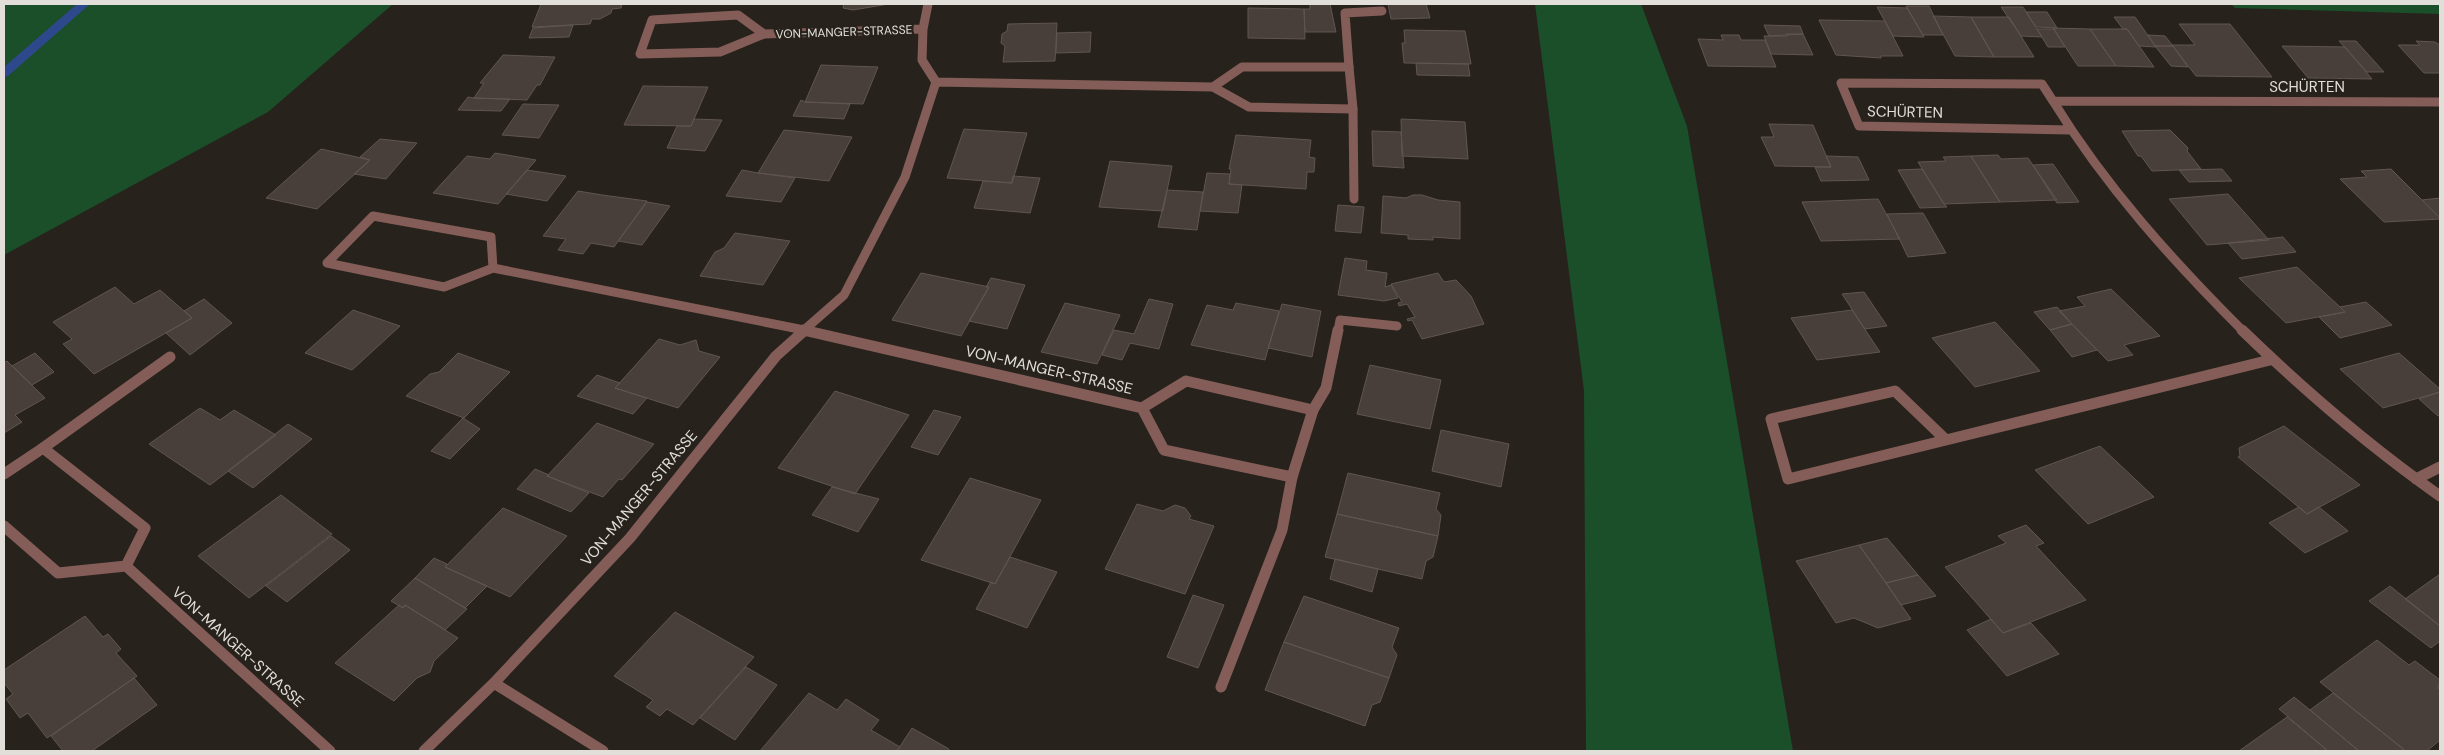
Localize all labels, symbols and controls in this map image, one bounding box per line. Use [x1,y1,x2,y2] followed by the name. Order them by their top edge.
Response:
[775,22,913,42] street label: VON-MANGER-STRASSE
[2269,77,2345,97] street label: SCHÜRTEN
[1867,101,1943,123] street label: SCHÜRTEN
[963,341,1135,399] street label: VON-MANGER-STRASSE
[576,426,702,570] street label: VON-MANGER-STRASSE
[168,582,308,712] street label: VON-MANGER-STRASSE

